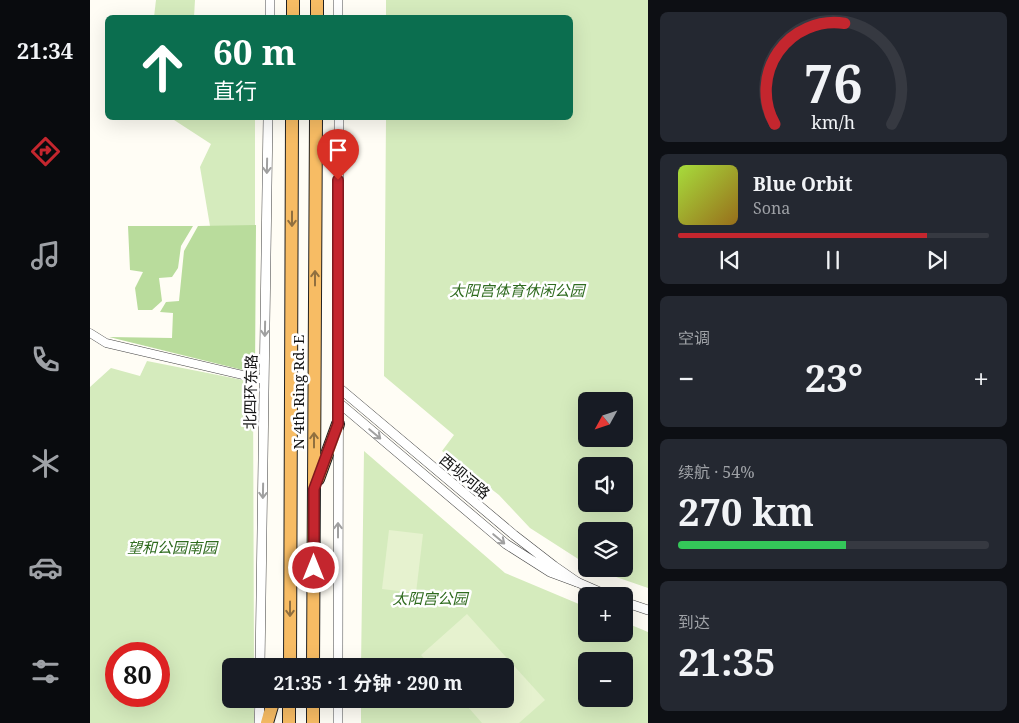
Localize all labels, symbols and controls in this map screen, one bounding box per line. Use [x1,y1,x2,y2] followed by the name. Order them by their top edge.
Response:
[213,28,296,75] text: 60 m
[17,35,73,65] text: 21:34
[130,35,195,100] icon: ahead
[804,47,863,118] text: 76
[213,75,257,105] text: 直行
[812,110,855,134] text: km/h
[317,129,359,180] pin
[28,134,63,169] icon: directions
[324,136,352,164] icon: arrive
[262,158,272,174] one-way arrow
[753,171,853,197] text: Blue Orbit
[753,197,790,219] text: Sona
[287,210,297,226] one-way arrow
[28,238,63,273] icon: music
[716,246,744,274] icon: previous
[819,246,847,274] icon: pause
[923,246,951,274] icon: next
[310,270,320,286] one-way arrow
[449,280,586,300] park label: 太阳宫体育休闲公园
[260,320,270,336] one-way arrow
[678,327,710,349] text: 空调
[288,335,308,449] street label: N 4th Ring Rd. E
[28,342,63,377] icon: phone
[805,351,863,403] text: 23°
[239,354,261,430] street label: 北四环东路
[678,359,694,397] text: −
[973,359,989,397] text: +
[578,392,632,448] north arrow
[578,392,633,707] map controls
[369,428,382,439] one-way arrow
[309,432,319,448] one-way arrow
[28,446,63,481] icon: climate
[436,449,494,503] street label: 西坝河路
[578,457,633,512] button: sound
[678,461,755,483] text: 续航 · 54%
[258,482,268,499] one-way arrow
[678,485,814,537] text: 270 km
[333,522,343,538] one-way arrow
[578,522,633,577] button: layers
[493,533,506,544] one-way arrow
[127,537,219,557] park label: 望和公园南园
[287,541,339,593] position arrow
[28,550,63,585] icon: car
[578,587,633,642] button: +
[392,588,469,608] park label: 太阳宫公园
[285,600,295,616] one-way arrow
[678,611,710,633] text: 到达
[678,635,775,687] text: 21:35
[105,642,170,707] speed limit sign: 80
[578,652,633,707] button: −
[28,654,63,689] icon: filters
[273,670,463,696] text: 21:35 · 1 分钟 · 290 m

